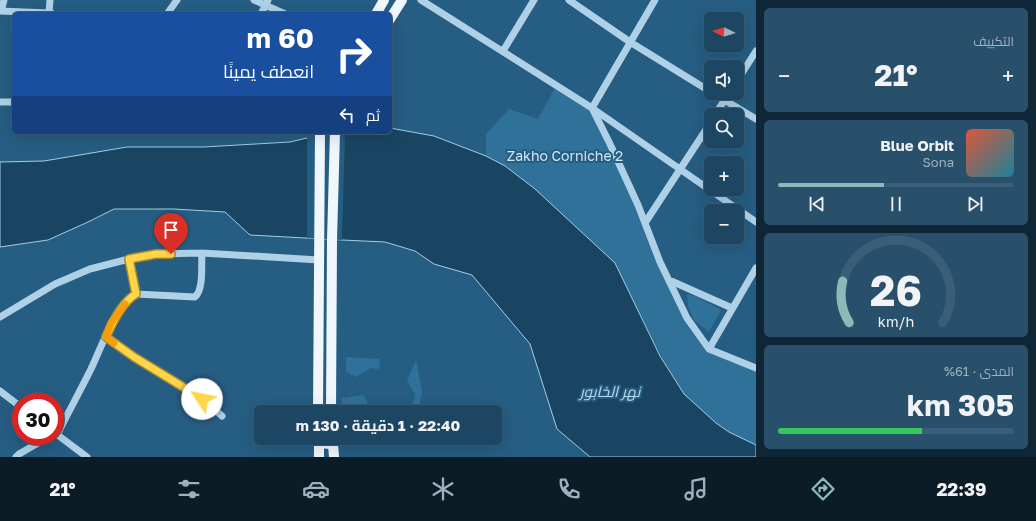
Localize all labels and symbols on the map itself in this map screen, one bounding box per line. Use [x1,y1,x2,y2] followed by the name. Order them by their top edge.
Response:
[704,12,744,52] north arrow
[507,147,623,164] park label: Zakho Corniche 2
[154,213,188,254] pin
[181,378,223,420] position arrow
[578,382,642,401] water label: نهر الخابور
[12,393,64,445] speed limit sign: 30

